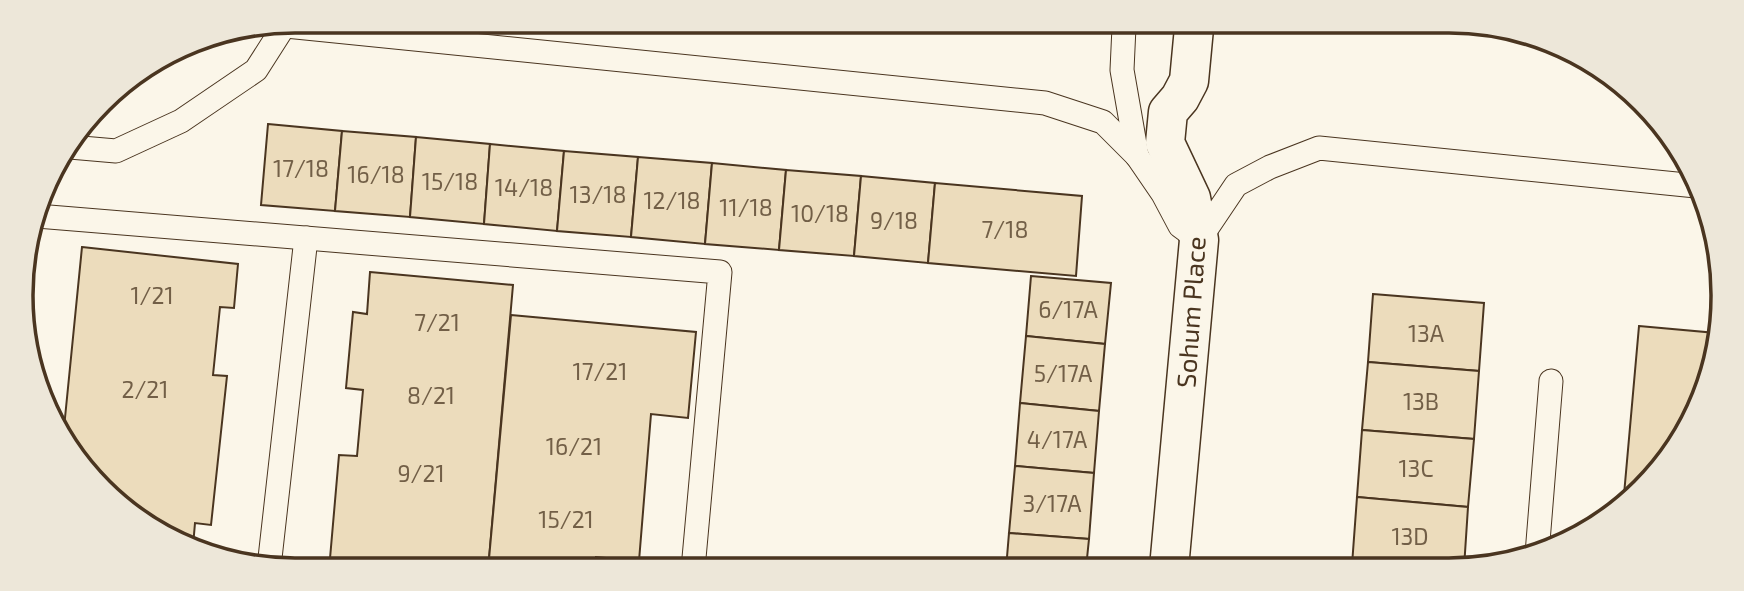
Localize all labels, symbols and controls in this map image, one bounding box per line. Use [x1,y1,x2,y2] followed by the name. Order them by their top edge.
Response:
[273,154,329,182] house number: 17/18
[347,160,405,188] house number: 16/18
[422,167,478,195] house number: 15/18
[495,173,553,201] house number: 14/18
[570,180,626,208] house number: 13/18
[643,186,701,214] house number: 12/18
[719,193,773,221] house number: 11/18
[791,199,849,227] house number: 10/18
[870,206,918,234] house number: 9/18
[982,215,1028,243] house number: 7/18
[1169,235,1211,389] street label: Sohum Place
[130,281,174,309] house number: 1/21
[1038,295,1098,323] house number: 6/17A
[414,308,460,336] house number: 7/21
[1408,319,1445,347] house number: 13A
[573,357,627,385] house number: 17/21
[1034,359,1093,387] house number: 5/17A
[122,375,168,403] house number: 2/21
[407,381,455,409] house number: 8/21
[1403,387,1439,415] house number: 13B
[1027,425,1088,453] house number: 4/17A
[546,432,602,460] house number: 16/21
[1398,454,1434,482] house number: 13C
[397,459,445,487] house number: 9/21
[1022,489,1082,517] house number: 3/17A
[538,505,594,533] house number: 15/21
[1391,522,1429,550] house number: 13D

